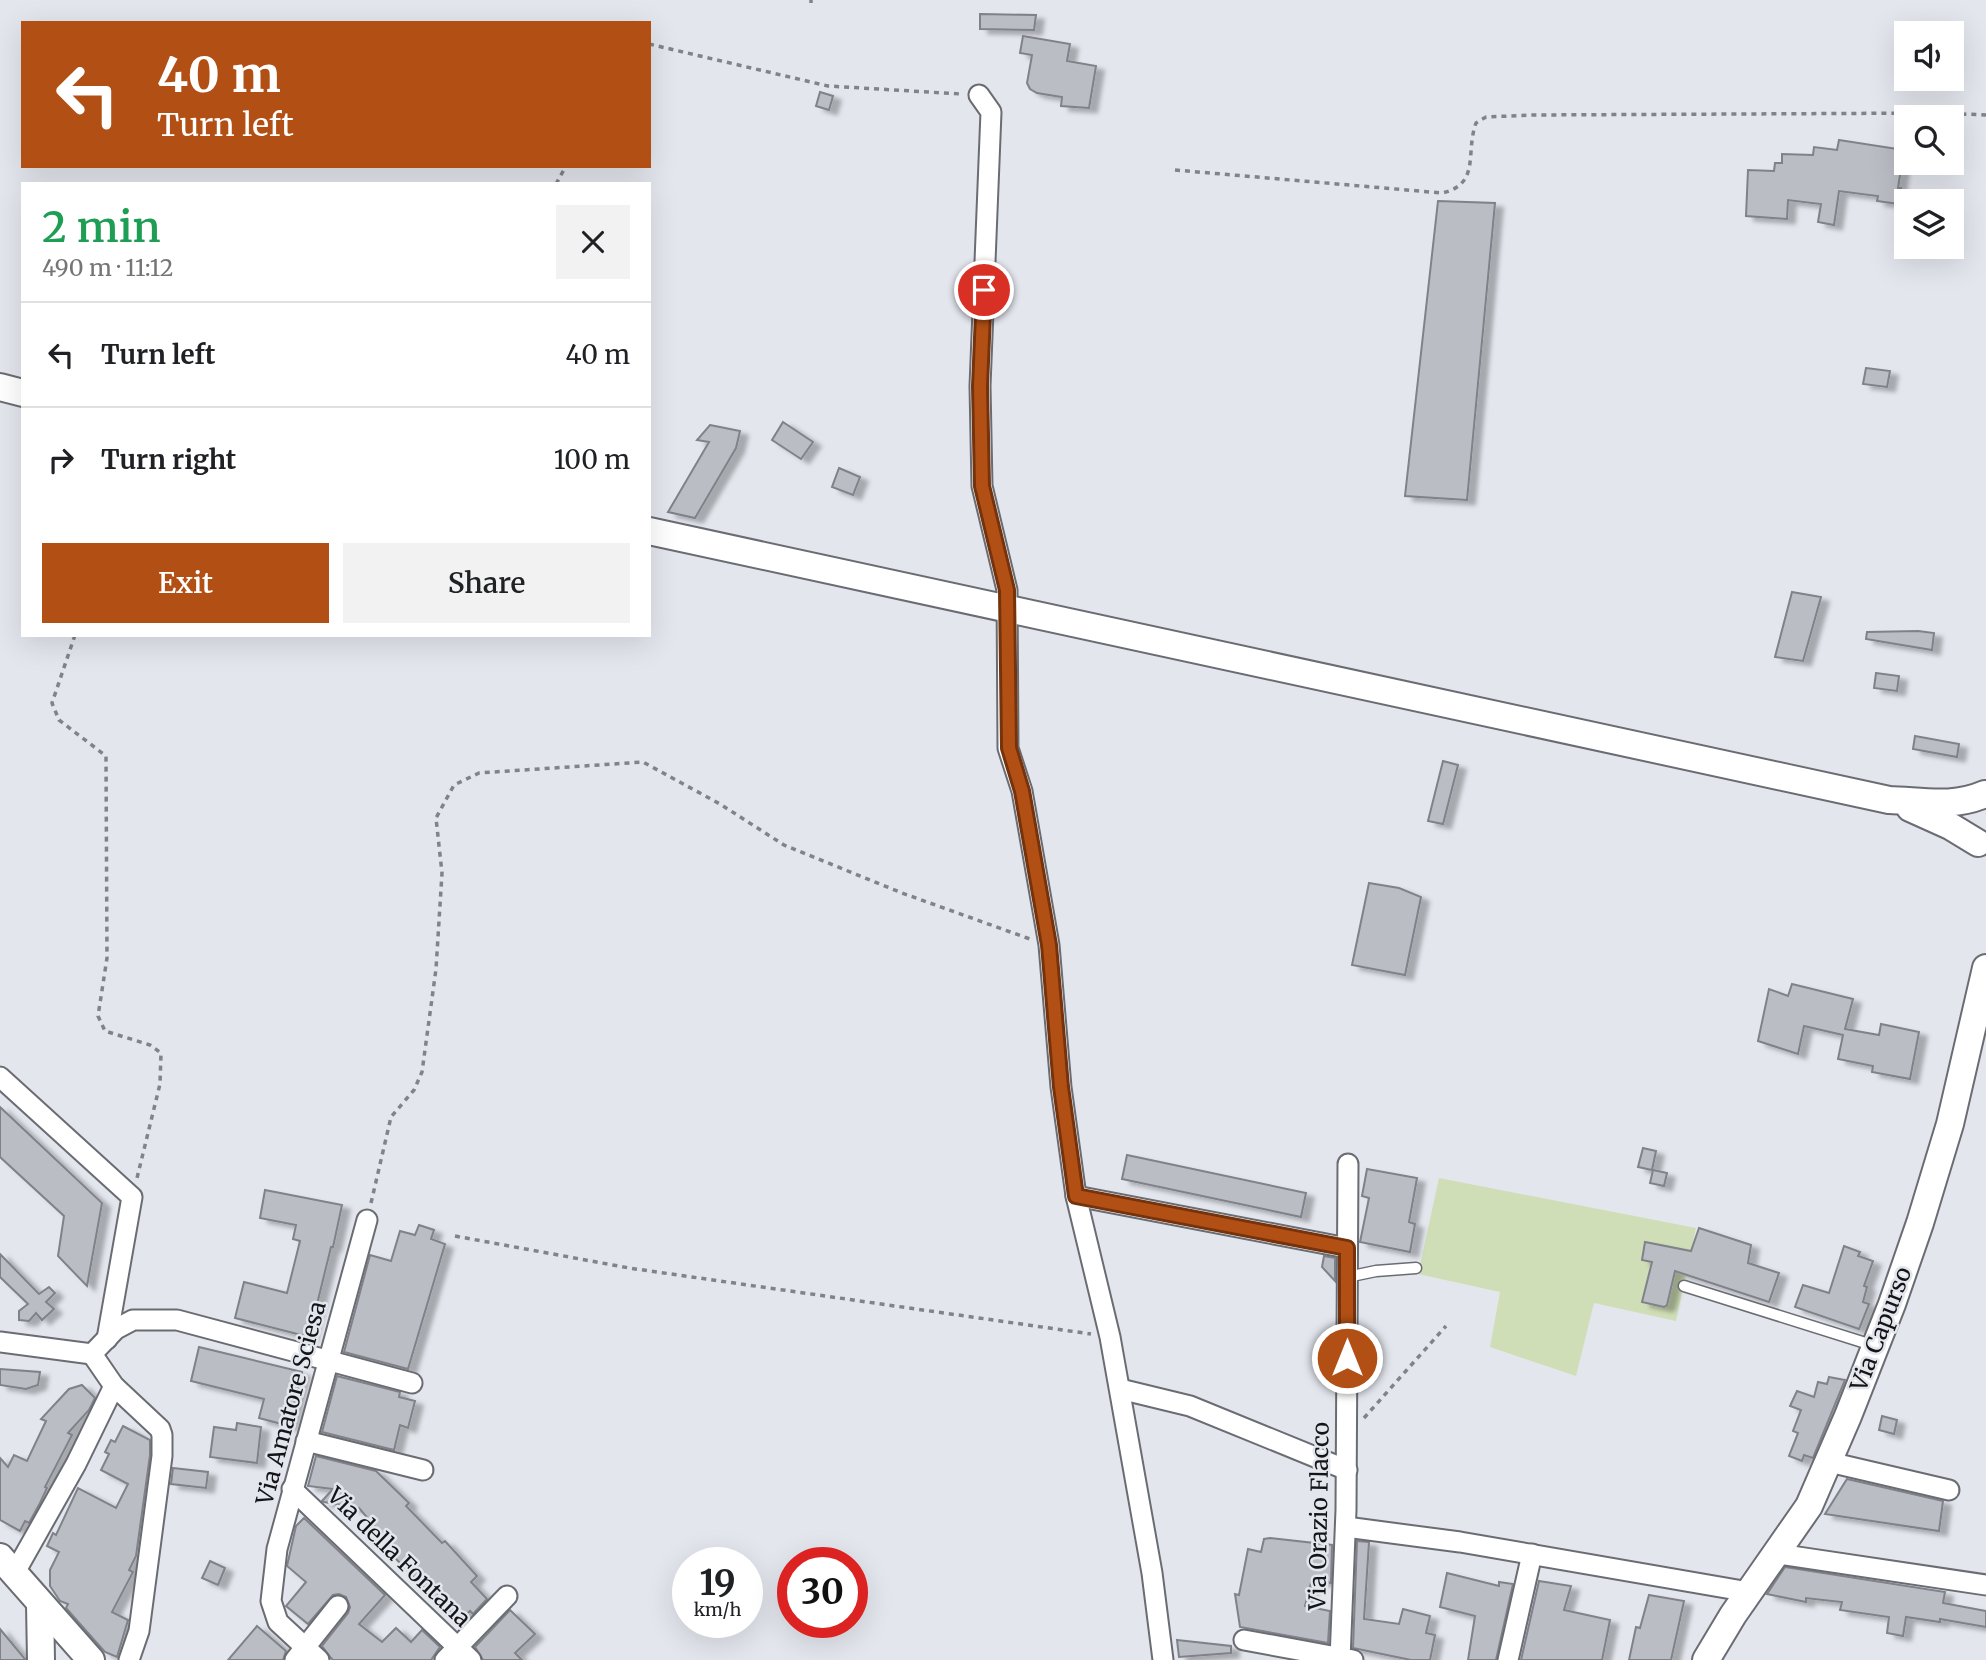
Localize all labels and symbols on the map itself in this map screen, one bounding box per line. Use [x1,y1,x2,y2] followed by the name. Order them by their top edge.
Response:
[954,260,1014,320] pin
[1843,1263,1918,1396] street label: Via Capurso
[249,1298,332,1509] street label: Via Amatore Sciesa
[1310,1321,1384,1395] position arrow
[1302,1422,1335,1611] street label: Via Orazio Flacco
[321,1480,477,1633] street label: Via della Fontana
[777,1547,868,1638] speed limit sign: 30

